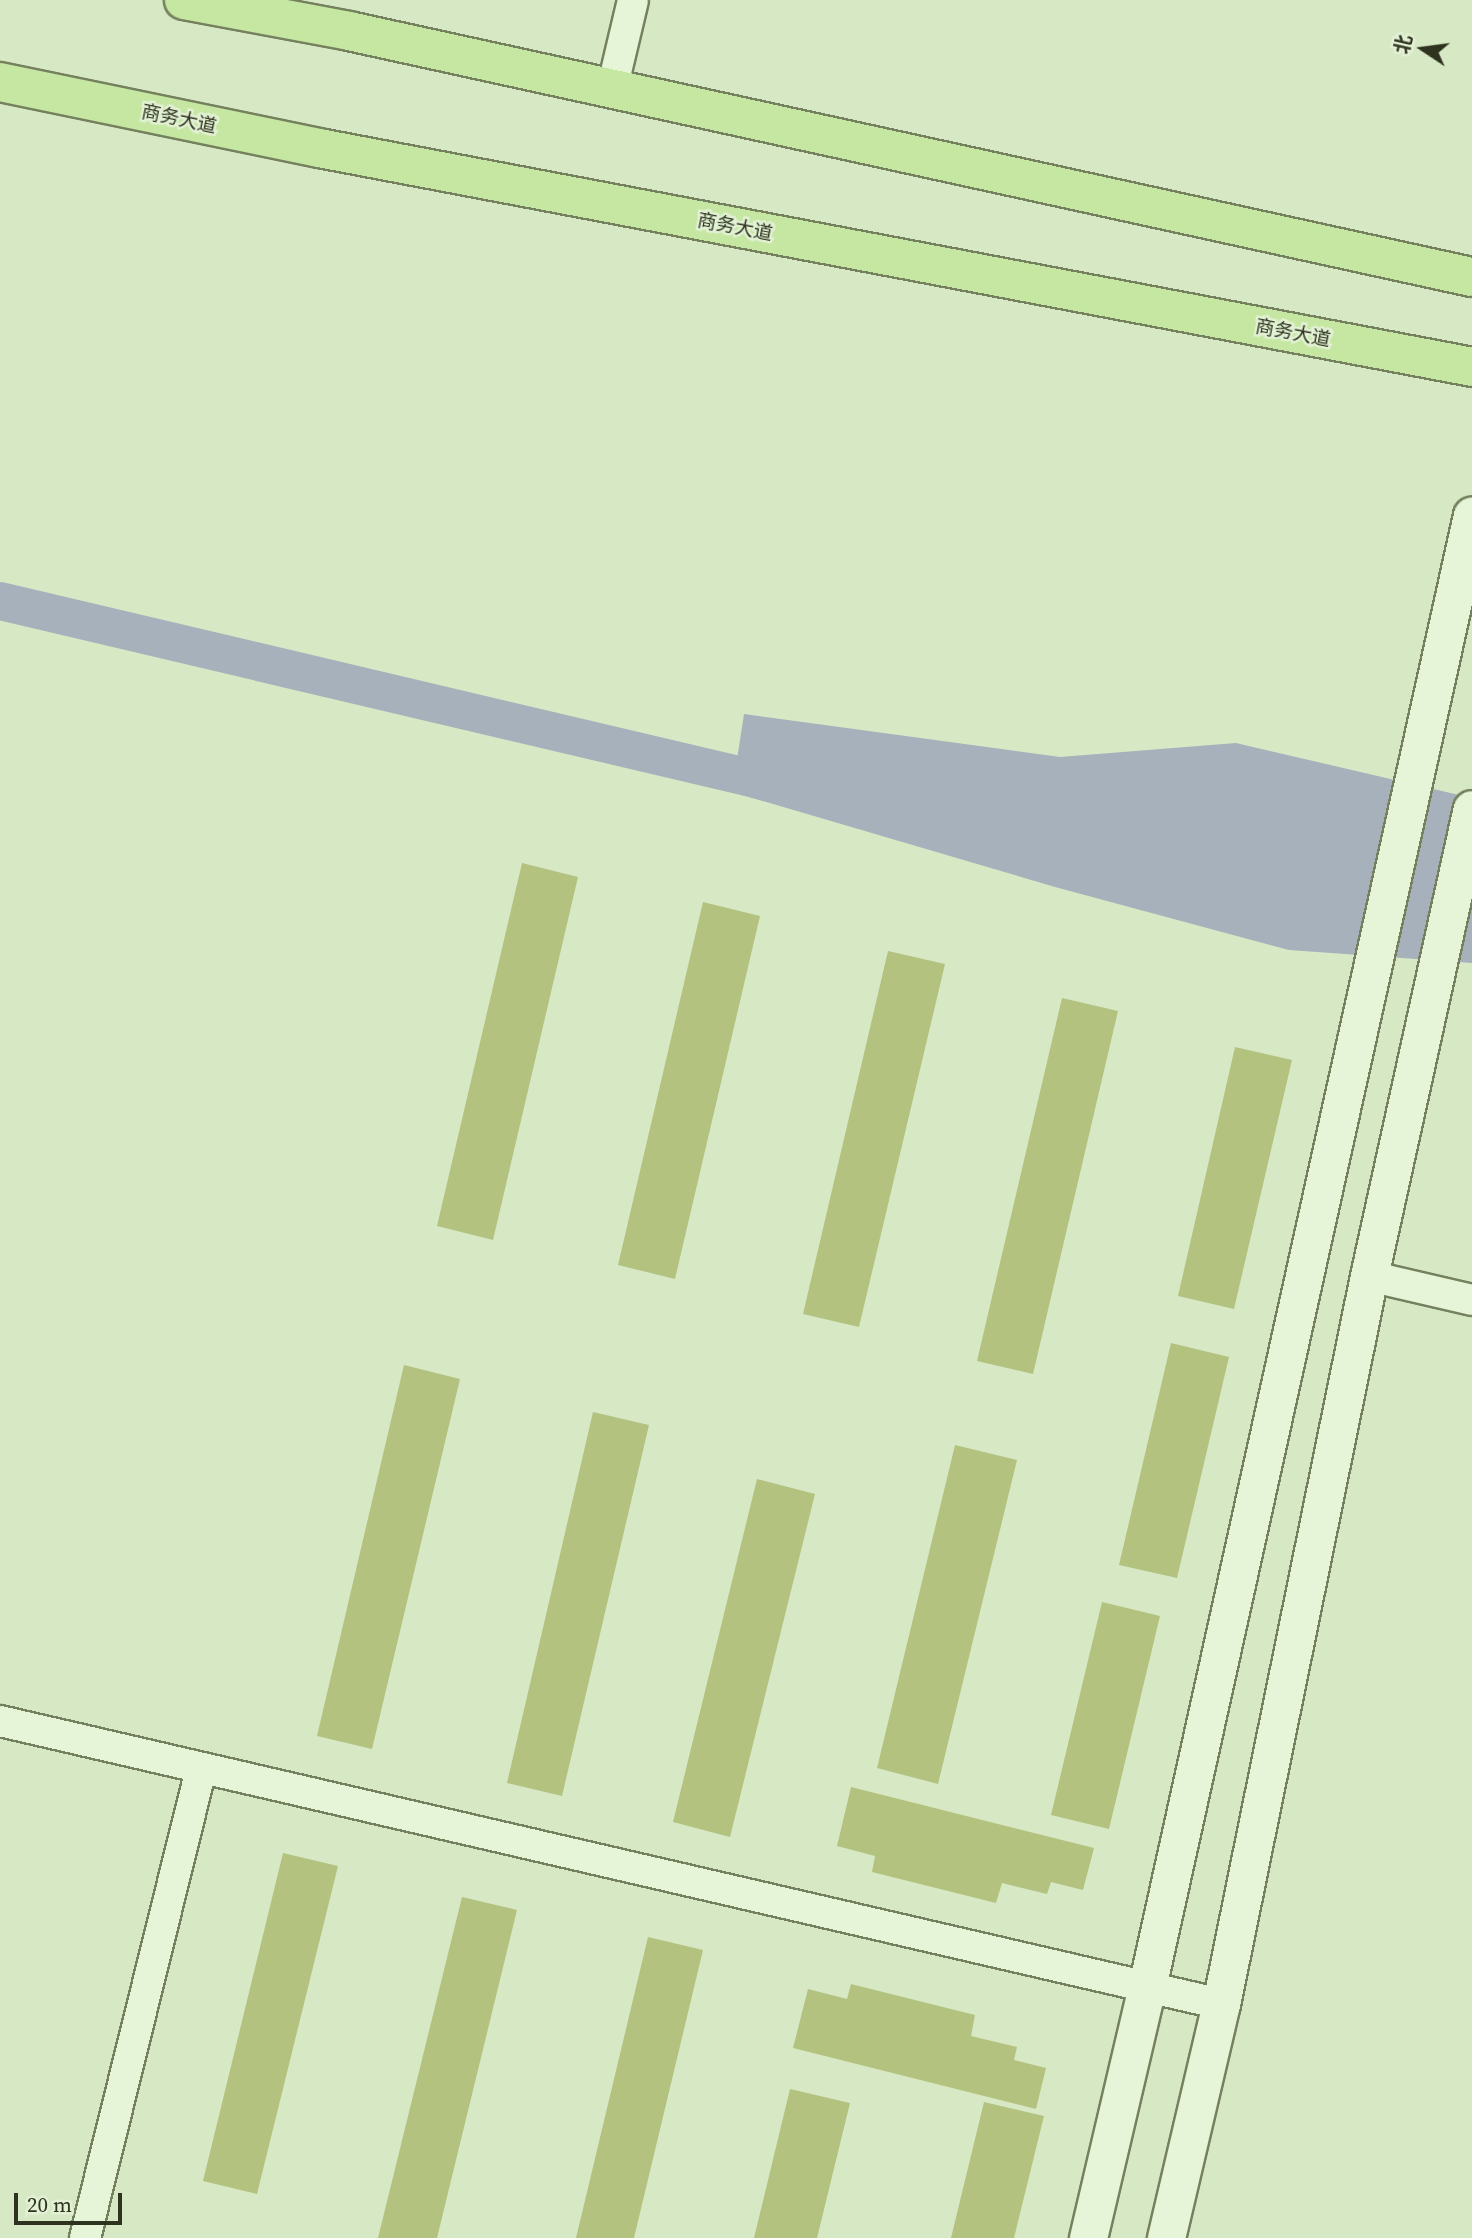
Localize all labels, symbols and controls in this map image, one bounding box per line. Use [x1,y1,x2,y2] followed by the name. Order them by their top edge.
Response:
[1388,14,1458,84] north arrow
[1388,32,1417,56] text: 北
[139,100,219,138] street label: 商务大道
[696,209,774,245] street label: 商务大道
[1254,315,1332,351] street label: 商务大道
[18,2178,126,2222] scale bar
[27,2190,72,2219] text: 20 m

